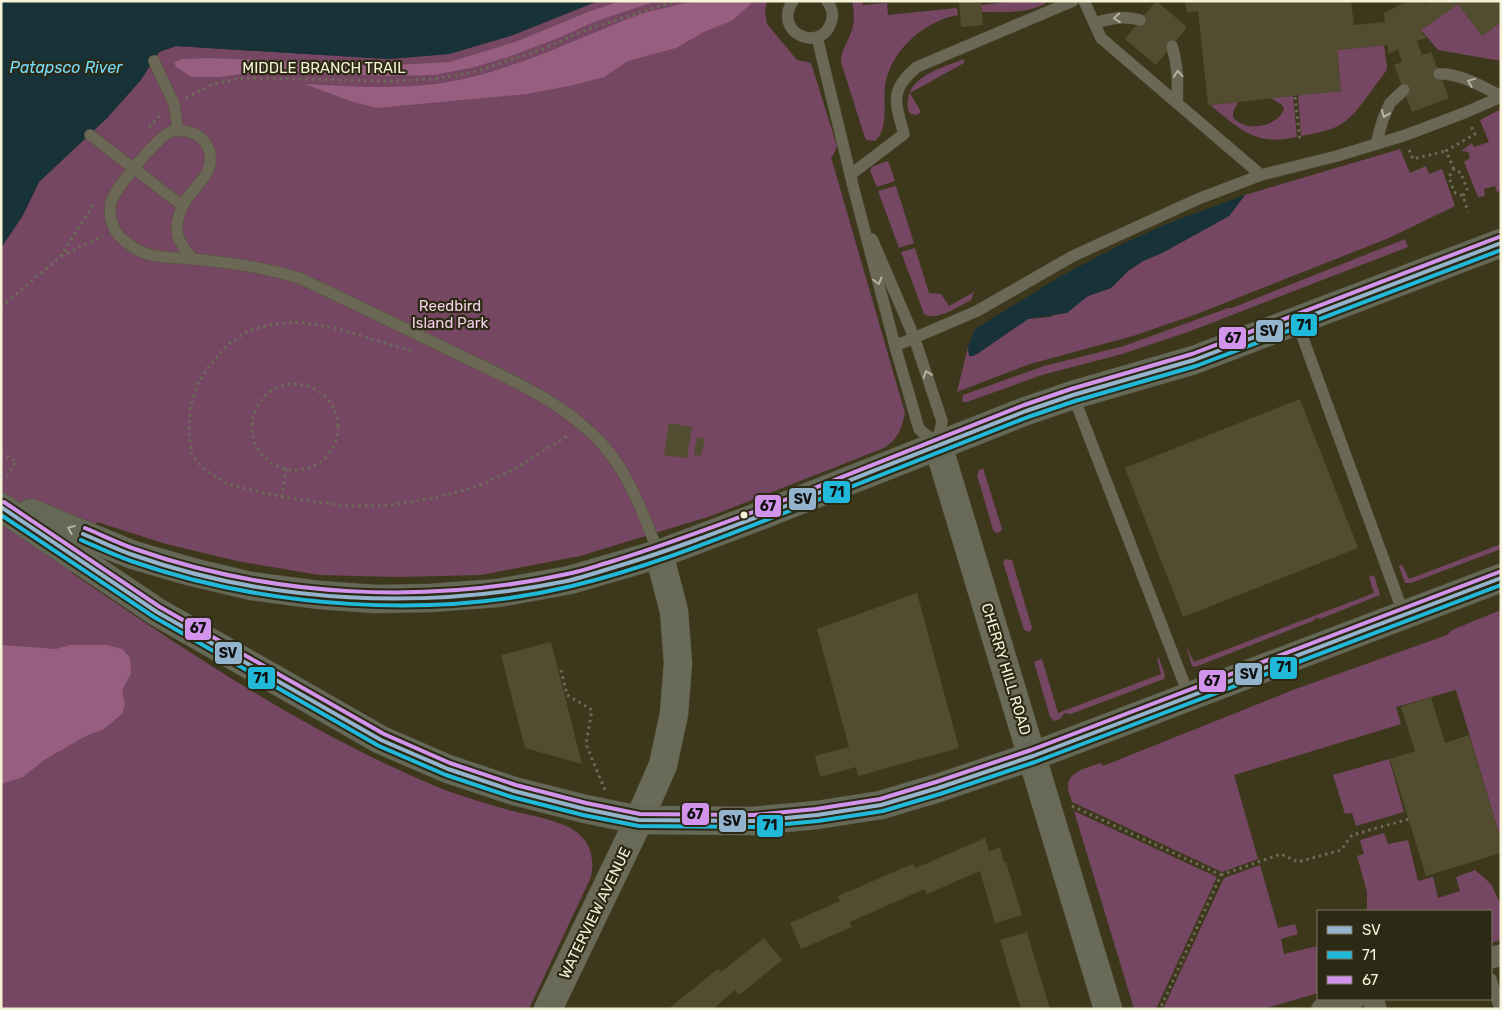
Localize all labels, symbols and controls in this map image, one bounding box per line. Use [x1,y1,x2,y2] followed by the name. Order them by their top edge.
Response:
[1113,12,1121,23] one-way arrow
[10,58,123,77] water label: Patapsco River
[242,59,406,77] street label: MIDDLE BRANCH TRAIL
[1172,70,1183,78] one-way arrow
[1467,78,1476,88] one-way arrow
[1381,109,1391,118] one-way arrow
[872,277,882,285] one-way arrow
[412,297,489,332] park label: Reedbird Island Park
[1290,313,1318,337] line badge: 71
[1297,317,1312,334] text: 71
[1255,319,1284,343] line badge: SV
[1260,323,1279,340] text: SV
[1218,326,1247,350] line badge: 67
[1225,330,1241,347] text: 67
[923,371,933,379] one-way arrow
[822,480,851,504] line badge: 71
[830,484,845,501] text: 71
[788,487,817,511] line badge: SV
[794,491,813,508] text: SV
[754,494,782,518] line badge: 67
[760,498,776,515] text: 67
[739,510,749,520] unlabelled marker
[67,525,76,536] one-way arrow
[977,601,1035,737] street label: CHERRY HILL ROAD
[184,617,212,641] line badge: 67
[190,620,206,637] text: 67
[214,641,243,665] line badge: SV
[219,645,238,662] text: SV
[1269,656,1298,680] line badge: 71
[1277,659,1292,676] text: 71
[1234,662,1263,686] line badge: SV
[247,666,276,690] line badge: 71
[1240,666,1259,683] text: SV
[1198,669,1227,693] line badge: 67
[254,670,269,687] text: 71
[1204,673,1220,690] text: 67
[681,802,710,826] line badge: 67
[687,806,703,823] text: 67
[718,809,747,833] line badge: SV
[723,813,742,830] text: SV
[756,814,784,838] line badge: 71
[763,817,778,834] text: 71
[555,844,635,982] street label: WATERVIEW AVENUE
[1317,910,1492,1000] legend
[1362,921,1381,939] text: SV
[1362,946,1376,964] text: 71
[1362,971,1379,989] text: 67

